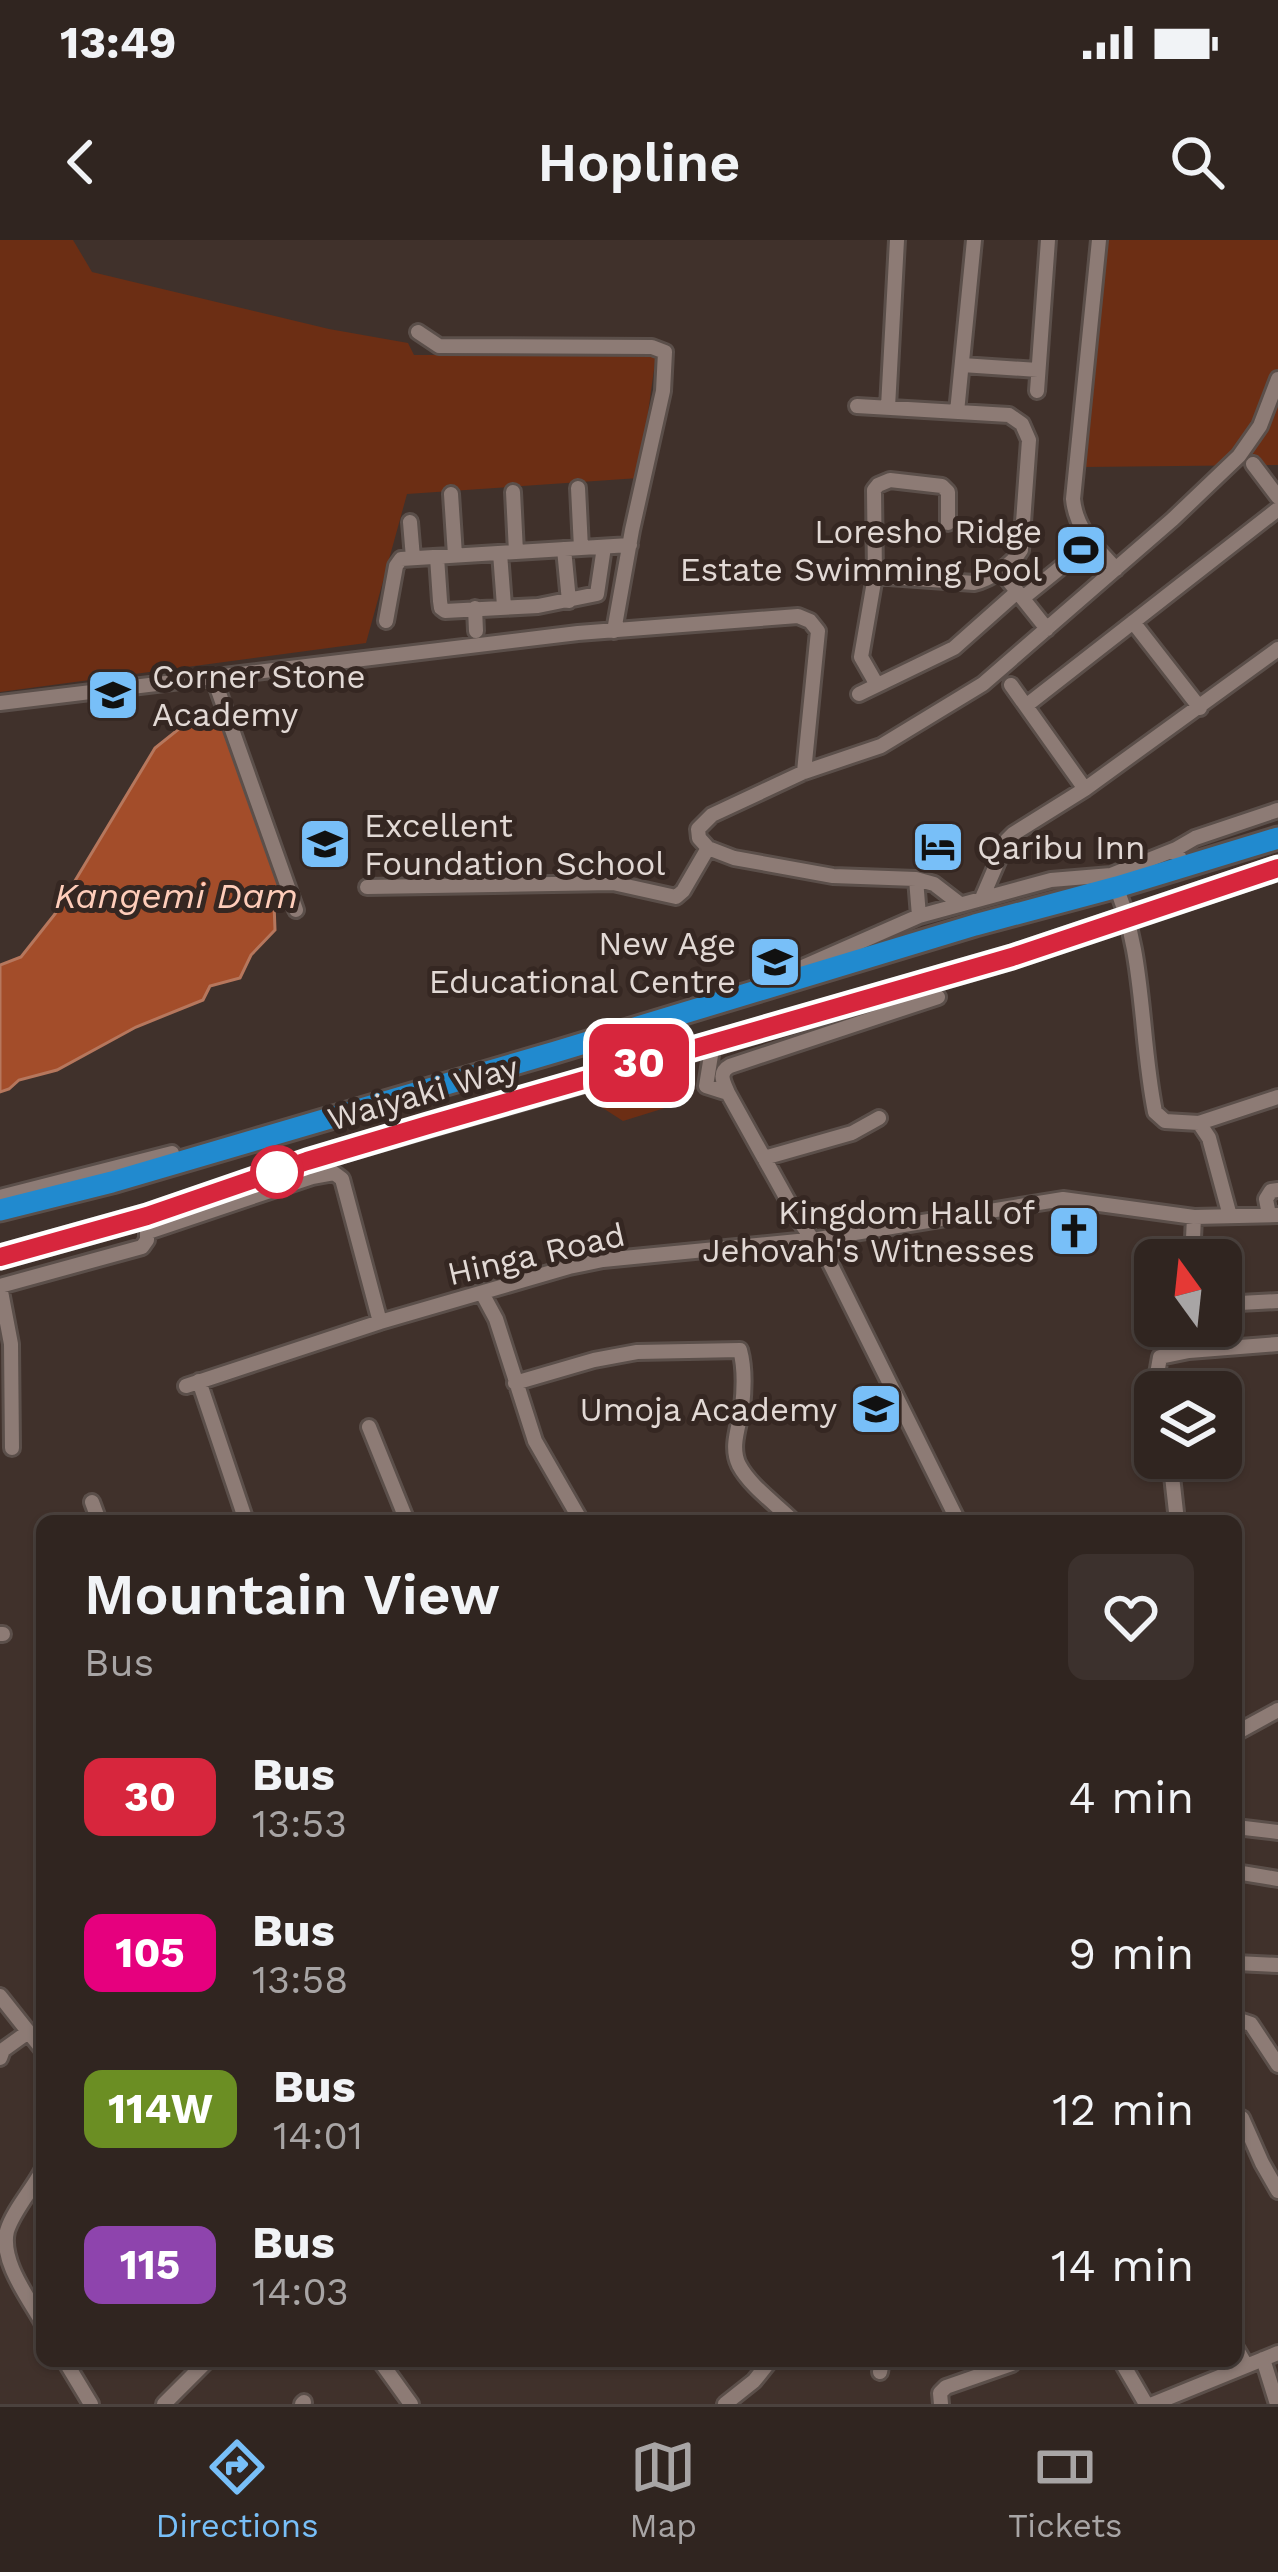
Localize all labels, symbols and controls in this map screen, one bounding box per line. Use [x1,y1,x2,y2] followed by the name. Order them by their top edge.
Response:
[60,16,176,69] text: 13:49
[48,129,114,195] icon: back
[1164,129,1230,195] icon: search
[538,131,741,194] text: Hopline
[680,512,1042,589] place label: Loresho Ridge Estate Swimming Pool
[1053,522,1109,578] sports icon: Loresho Ridge Estate Swimming Pool
[152,657,366,734] place label: Corner Stone Academy
[85,667,141,723] school or university icon: Corner Stone Academy
[364,806,665,883] place label: Excellent Foundation School
[297,816,353,872] school or university icon: Excellent Foundation School
[910,819,966,875] hotel icon: Qaribu Inn
[977,828,1145,867] place label: Qaribu Inn
[54,875,298,917] water label: Kangemi Dam
[429,924,736,1001] place label: New Age Educational Centre
[747,934,803,990] school or university icon: New Age Educational Centre
[585,1024,693,1102] line badge: 30
[613,1038,665,1087] text: 30
[323,1047,523,1139] street label: Waiyaki Way
[252,1147,302,1197] unlabelled marker
[702,1193,1035,1270] place label: Kingdom Hall of Jehovah's Witnesses
[1046,1203,1102,1259] church icon: Kingdom Hall of Jehovah's Witnesses
[444,1215,628,1293] street label: Hinga Road
[1134,1239,1242,1347] north arrow
[1134,1239,1242,1479] map controls
[1134,1371,1242,1479] button: layers
[848,1381,904,1437] school or university icon: Umoja Academy
[580,1390,837,1429] place label: Umoja Academy
[1068,1554,1194,1680] button: heart
[84,1561,500,1628] text: Mountain View
[84,1640,154,1685] text: Bus
[252,1748,335,1801] text: Bus
[1068,1771,1194,1824] text: 4 min
[124,1772,176,1821] text: 30
[252,1801,347,1846] text: 13:53
[252,1904,335,1957] text: Bus
[1068,1927,1194,1980] text: 9 min
[115,1928,185,1977] text: 105
[252,1957,348,2002] text: 13:58
[273,2060,356,2113] text: Bus
[1052,2083,1194,2136] text: 12 min
[108,2084,213,2133] text: 114W
[273,2113,363,2158] text: 14:01
[252,2216,335,2269] text: Bus
[1051,2239,1194,2292] text: 14 min
[120,2240,180,2289] text: 115
[252,2269,349,2314] text: 14:03
[156,2434,319,2545] tab: Directions
[630,2434,697,2545] tab: Map
[1008,2434,1123,2545] tab: Tickets

